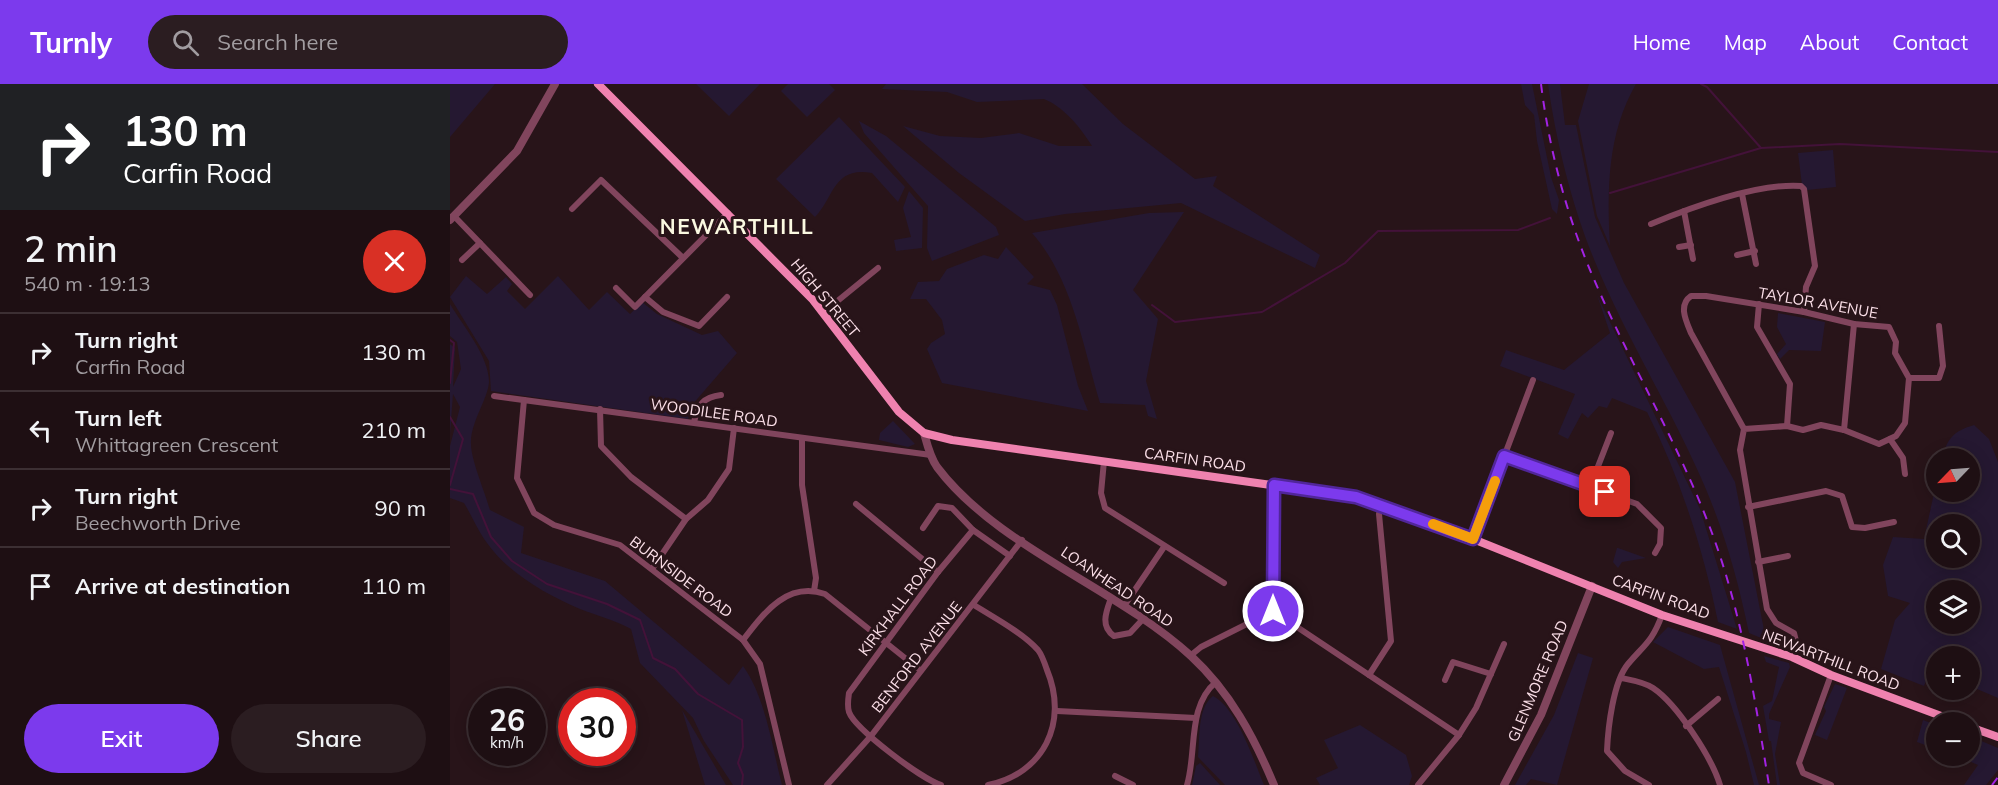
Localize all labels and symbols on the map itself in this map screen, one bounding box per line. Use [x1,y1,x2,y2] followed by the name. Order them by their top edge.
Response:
[660,213,814,239] district label: NEWARTHILL
[787,254,864,341] street label: HIGH STREET
[1757,283,1880,322] street label: TAYLOR AVENUE
[649,394,779,431] street label: WOODILEE ROAD
[1143,443,1247,476] street label: CARFIN ROAD
[1926,448,1980,502] north arrow
[1579,466,1630,517] pin
[626,532,736,621] street label: BURNSIDE ROAD
[1057,542,1177,631] street label: LOANHEAD ROAD
[854,552,941,659] street label: KIRKHALL ROAD
[1610,570,1713,623] street label: CARFIN ROAD
[1241,579,1305,643] position arrow
[867,597,966,716] street label: BENFORD AVENUE
[1503,617,1572,745] street label: GLENMORE ROAD
[1760,625,1903,694] street label: NEWARTHILL ROAD
[558,688,636,766] speed limit sign: 30

